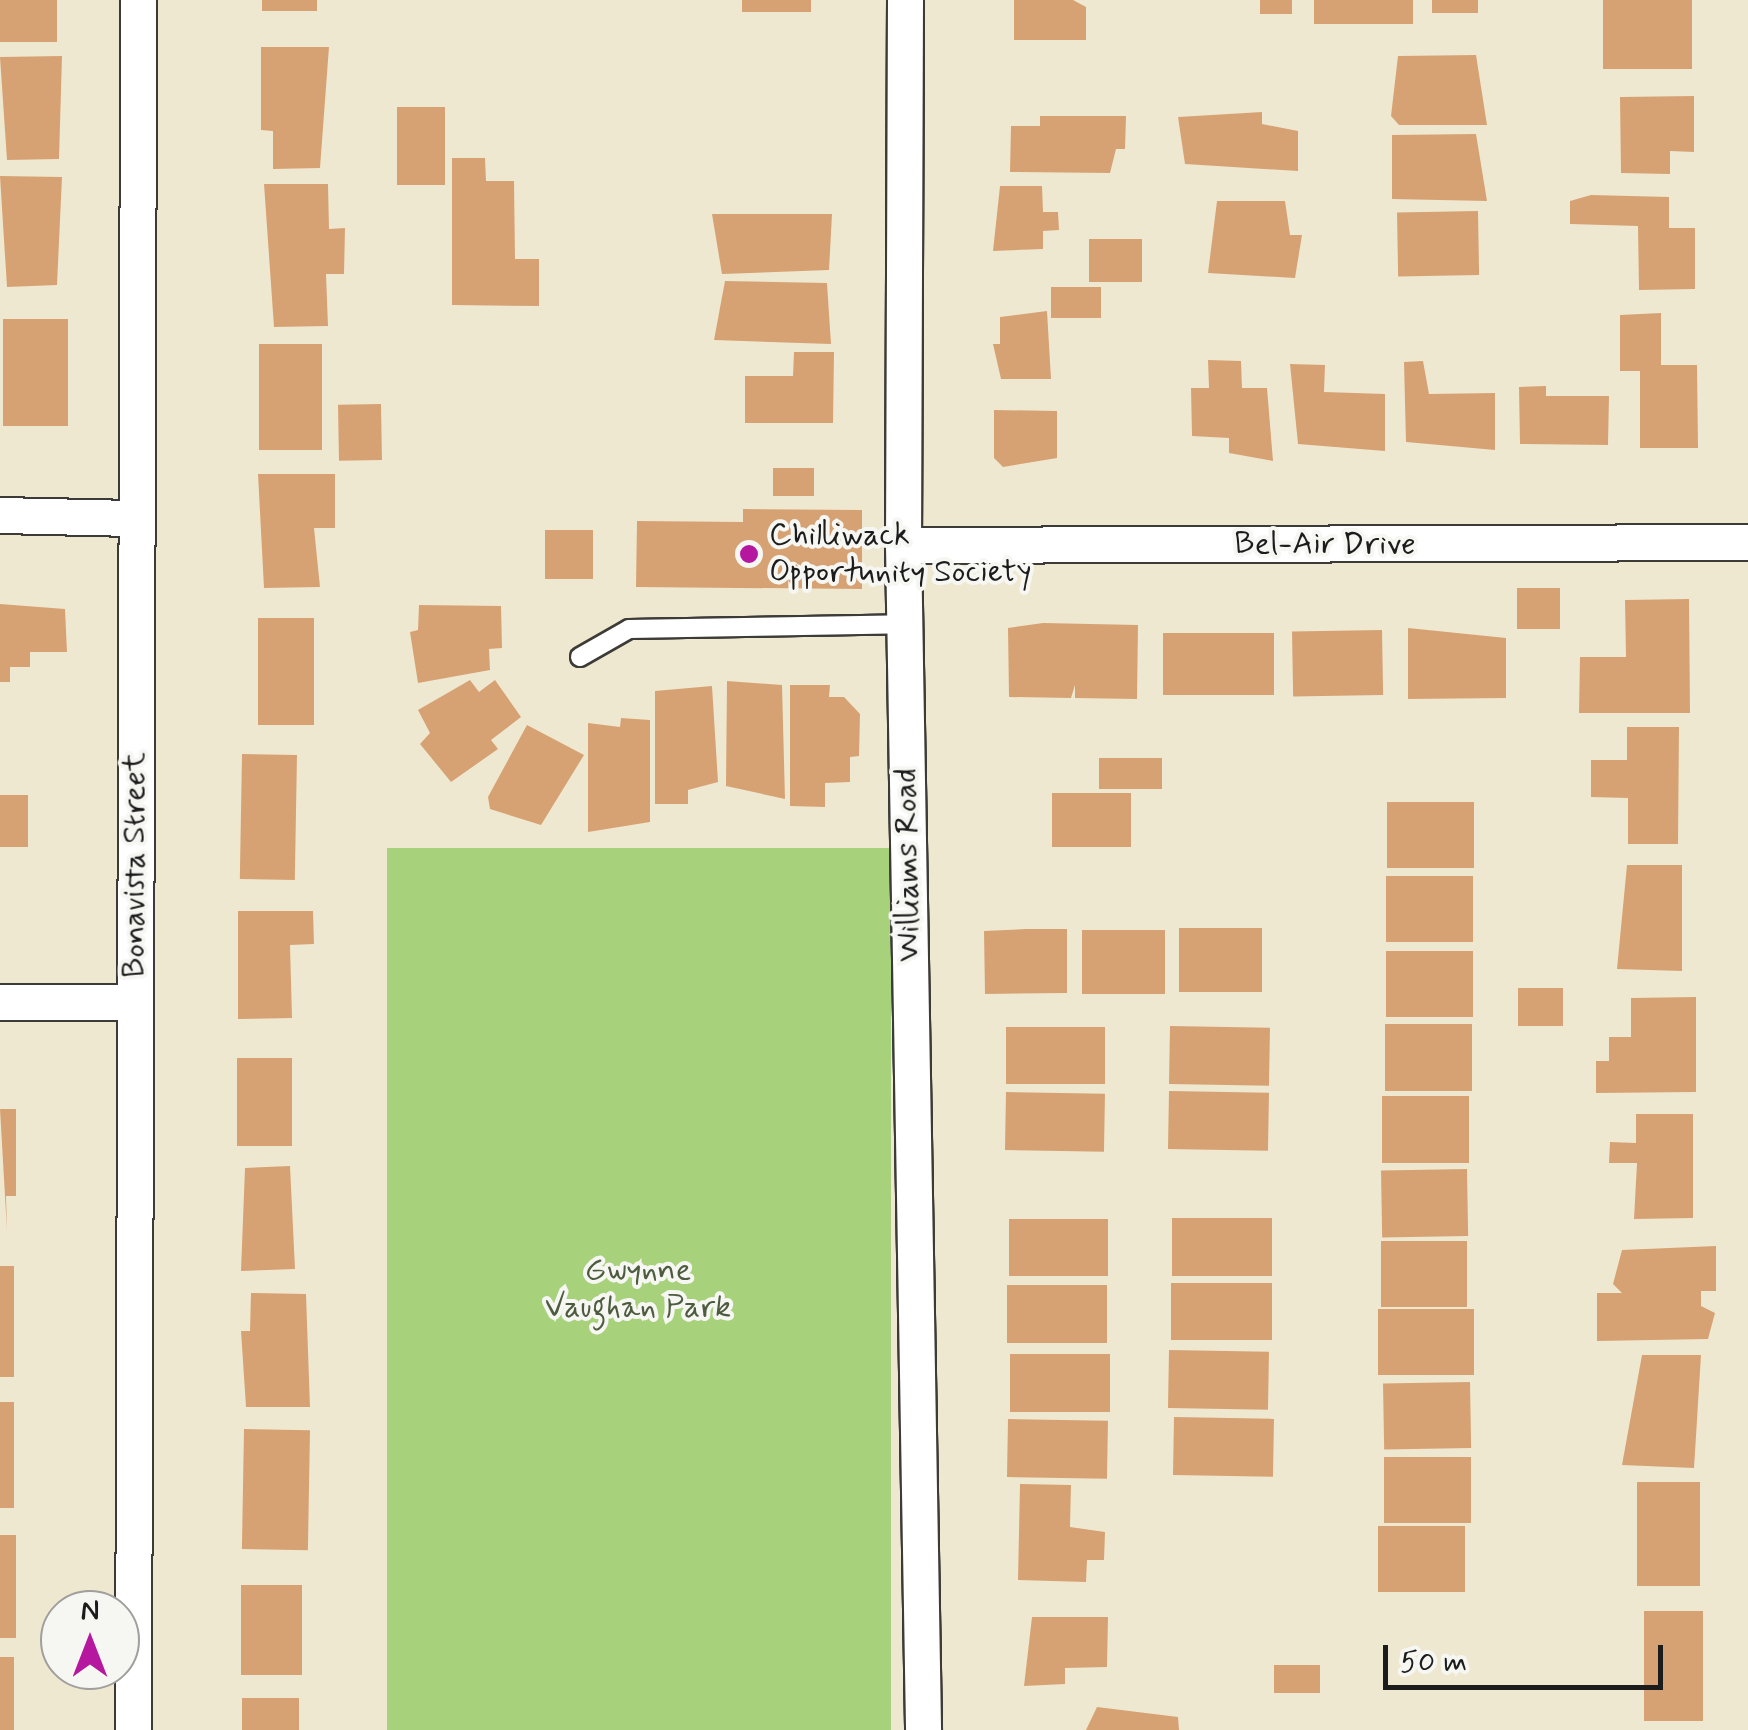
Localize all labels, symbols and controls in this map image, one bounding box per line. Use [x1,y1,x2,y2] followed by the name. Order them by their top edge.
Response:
[769,517,1032,592] place label: Chilliwack Opportunity Society
[1235,525,1415,563] street label: Bel-Air Drive
[738,543,760,565] marker: Chilliwack Opportunity Society
[116,752,154,978] street label: Bonavista Street
[887,769,929,961] street label: Williams Road
[546,1252,730,1327] park label: Gwynne Vaughan Park
[40,1590,140,1690] north arrow
[81,1593,99,1630] text: N
[1388,1625,1668,1687] scale bar
[1400,1643,1467,1682] text: 50 m

